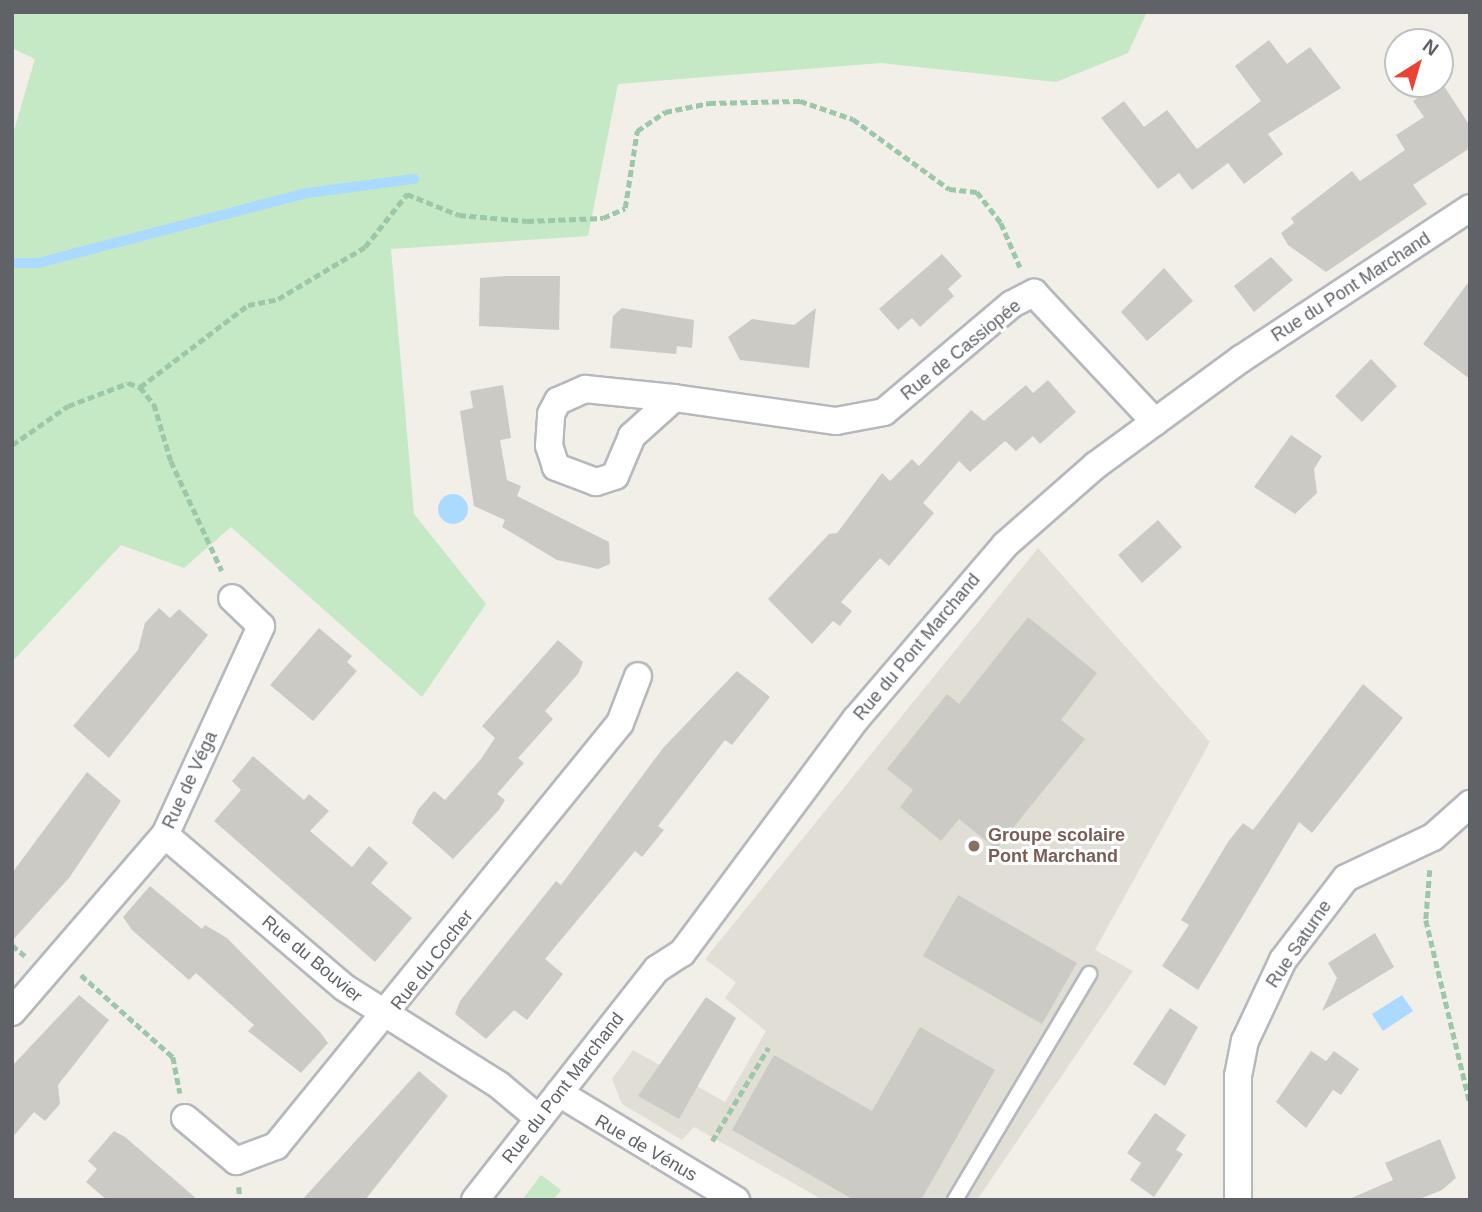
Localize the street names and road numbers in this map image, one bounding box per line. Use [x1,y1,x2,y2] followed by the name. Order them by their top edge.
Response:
[1267,228,1435,346] street label: Rue du Pont Marchand
[897,295,1025,405] street label: Rue de Cassiopée
[849,569,985,725] street label: Rue du Pont Marchand
[158,728,222,832] street label: Rue de Véga
[1262,896,1336,992] street label: Rue Saturne
[386,906,478,1014] street label: Rue du Cocher
[258,911,366,1007] street label: Rue du Bouvier
[498,1008,628,1168] street label: Rue du Pont Marchand
[591,1110,701,1186] street label: Rue de Vénus

